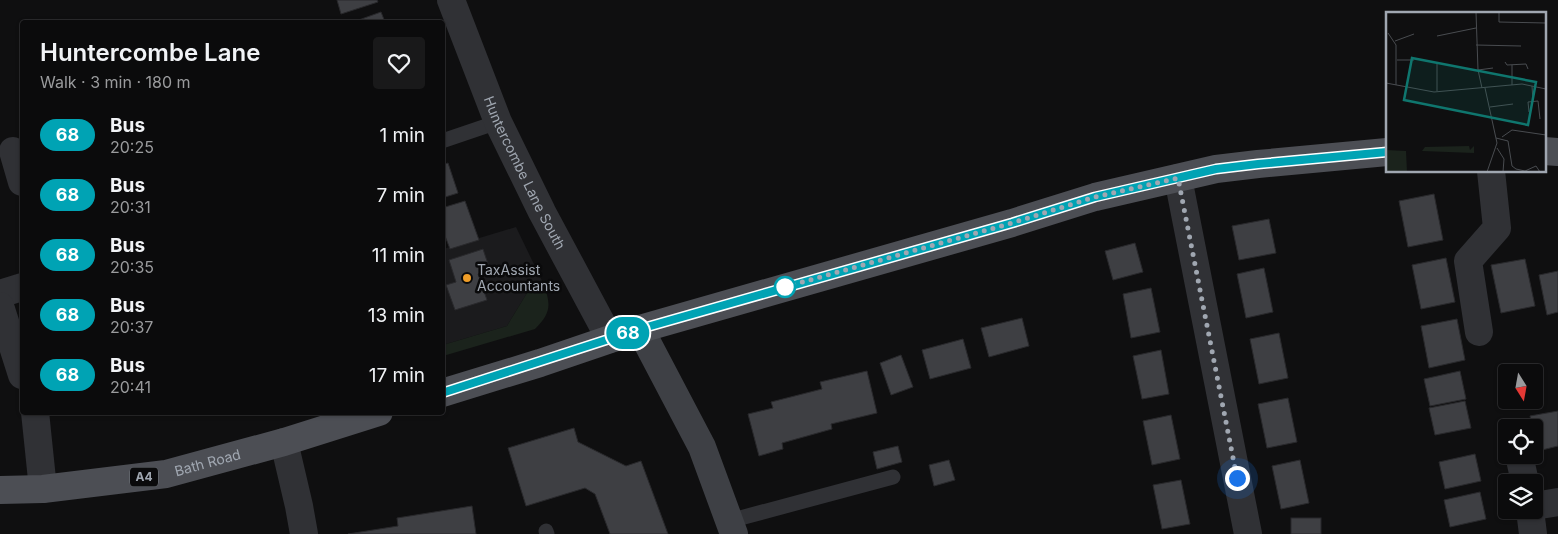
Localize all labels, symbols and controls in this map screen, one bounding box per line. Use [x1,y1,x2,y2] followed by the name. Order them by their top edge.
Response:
[1386,12,1546,172] inset map
[373,37,425,89] button: heart
[40,38,260,67] text: Huntercombe Lane
[40,72,191,92] text: Walk · 3 min · 180 m
[481,93,569,252] street label: Huntercombe Lane South
[110,114,145,137] text: Bus
[56,124,79,145] text: 68
[379,124,425,147] text: 1 min
[110,137,154,157] text: 20:25
[110,174,145,197] text: Bus
[56,184,79,205] text: 68
[376,184,425,207] text: 7 min
[110,197,151,217] text: 20:31
[110,234,145,257] text: Bus
[56,244,79,265] text: 68
[372,244,425,267] text: 11 min
[110,257,154,277] text: 20:35
[477,261,560,294] place label: TaxAssist Accountants
[461,272,473,284] marker: TaxAssist Accountants
[774,276,796,298] unlabelled marker
[110,294,145,317] text: Bus
[56,304,79,325] text: 68
[368,304,425,327] text: 13 min
[110,317,153,337] text: 20:37
[606,317,650,349] line badge: 68
[616,322,640,343] text: 68
[110,354,145,377] text: Bus
[56,364,79,385] text: 68
[369,364,425,387] text: 17 min
[1498,364,1542,409] north arrow
[1498,364,1543,519] map controls
[110,377,151,397] text: 20:41
[1498,419,1543,464] button: locate
[173,445,242,479] street label: Bath Road
[1225,466,1250,491] your location
[130,468,158,487] road number: A4
[1498,474,1543,519] button: layers

